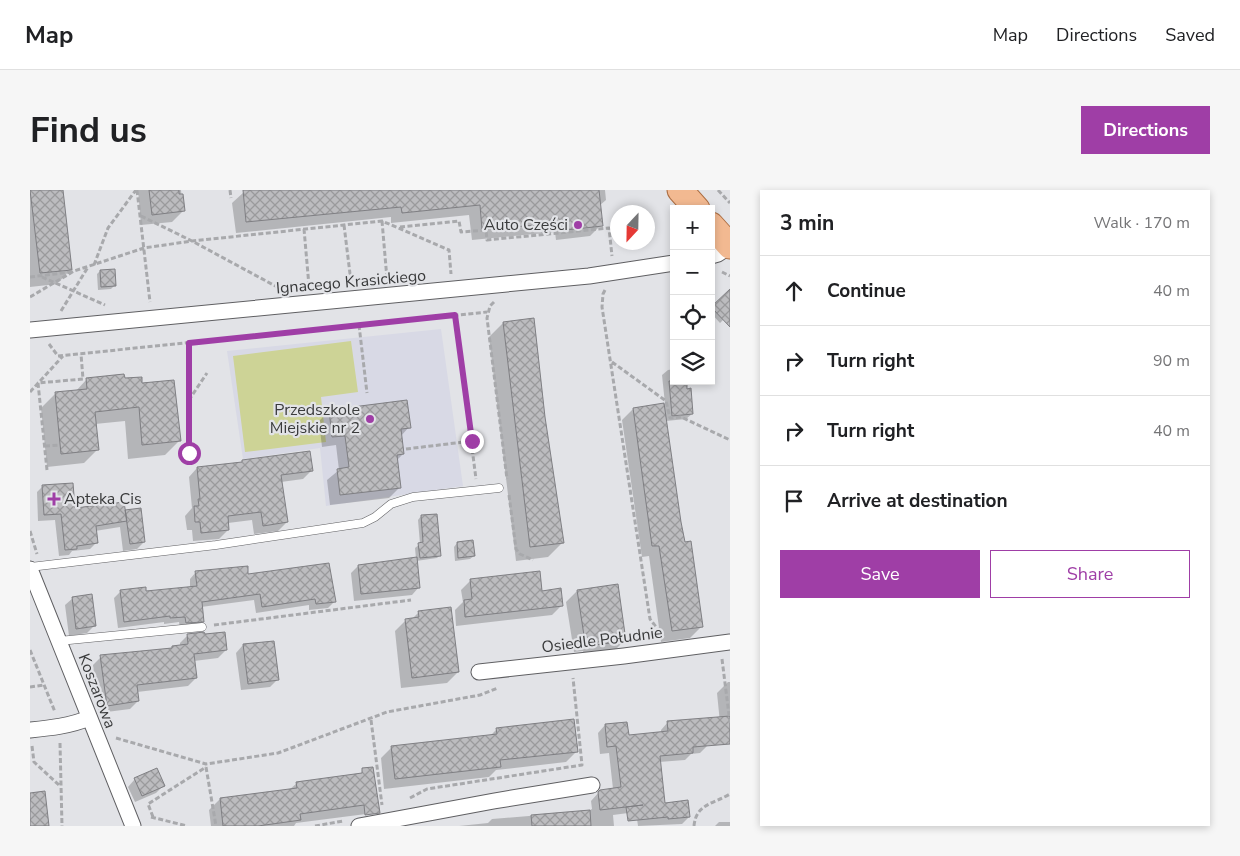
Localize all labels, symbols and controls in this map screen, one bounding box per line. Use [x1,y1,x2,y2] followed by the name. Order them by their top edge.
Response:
[25,19,73,51] text: Map
[993,23,1028,47] text: Map
[1056,23,1137,47] text: Directions
[1165,23,1215,47] text: Saved
[1081,106,1210,154] button: Directions
[30,107,147,154] text: Find us
[610,205,655,250] north arrow
[670,205,715,385] map controls
[670,205,715,250] button: +
[780,209,834,237] text: 3 min
[1094,212,1190,234] text: Walk · 170 m
[484,214,568,236] place label: Auto Części
[572,219,584,231] marker: Auto Części
[670,250,715,295] button: −
[275,264,427,300] street label: Ignacego Krasickiego
[780,277,808,305] icon: ahead
[827,278,906,304] text: Continue
[1153,280,1190,302] text: 40 m
[670,295,715,340] button: locate
[670,340,715,385] button: layers
[780,347,808,375] icon: right
[827,348,914,374] text: Turn right
[1153,350,1190,372] text: 90 m
[270,399,360,439] place label: Przedszkole Miejskie nr 2
[364,413,376,425] marker: Przedszkole Miejskie nr 2
[780,417,808,445] icon: right
[827,418,914,444] text: Turn right
[1153,420,1190,442] text: 40 m
[461,430,484,453] route end
[178,442,201,465] route start
[780,487,808,515] icon: arrive
[64,488,142,510] place label: Apteka Cis
[827,488,1008,514] text: Arrive at destination
[48,493,60,505] marker: Apteka Cis
[780,550,980,598] button: Save
[990,550,1190,598] button: Share
[540,622,664,658] street label: Osiedle Południe
[73,650,121,732] street label: Koszarowa

